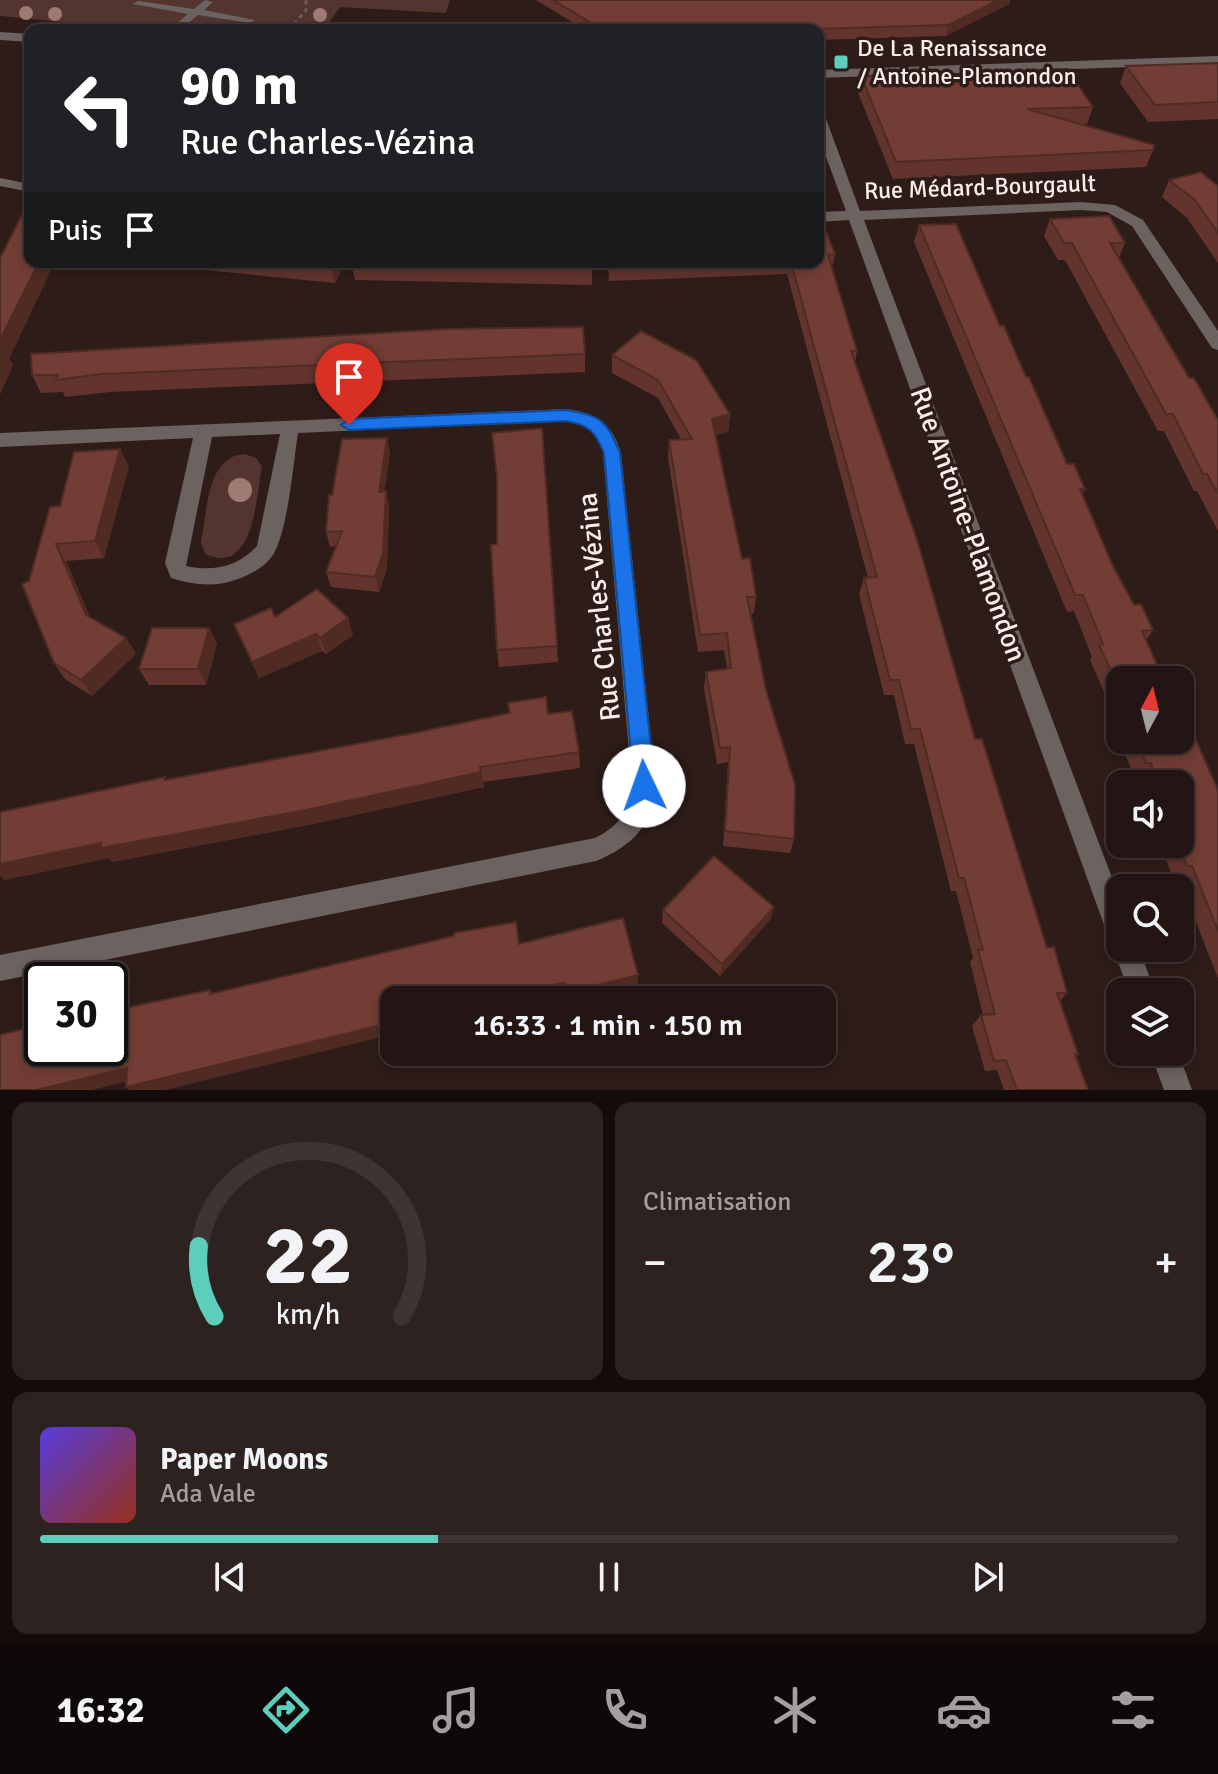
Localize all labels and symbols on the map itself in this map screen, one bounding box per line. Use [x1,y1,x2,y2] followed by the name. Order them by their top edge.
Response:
[857,33,1077,91] place label: De La Renaissance / Antoine-Plamondon
[832,53,850,71] marker: De La Renaissance / Antoine-Plamondon
[864,168,1096,206] street label: Rue Médard-Bourgault
[315,343,383,425] pin
[902,382,1034,666] street label: Rue Antoine-Plamondon
[570,491,628,723] street label: Rue Charles-Vézina
[1106,666,1194,754] north arrow
[602,744,686,828] position arrow
[24,962,128,1066] speed limit sign: 30

